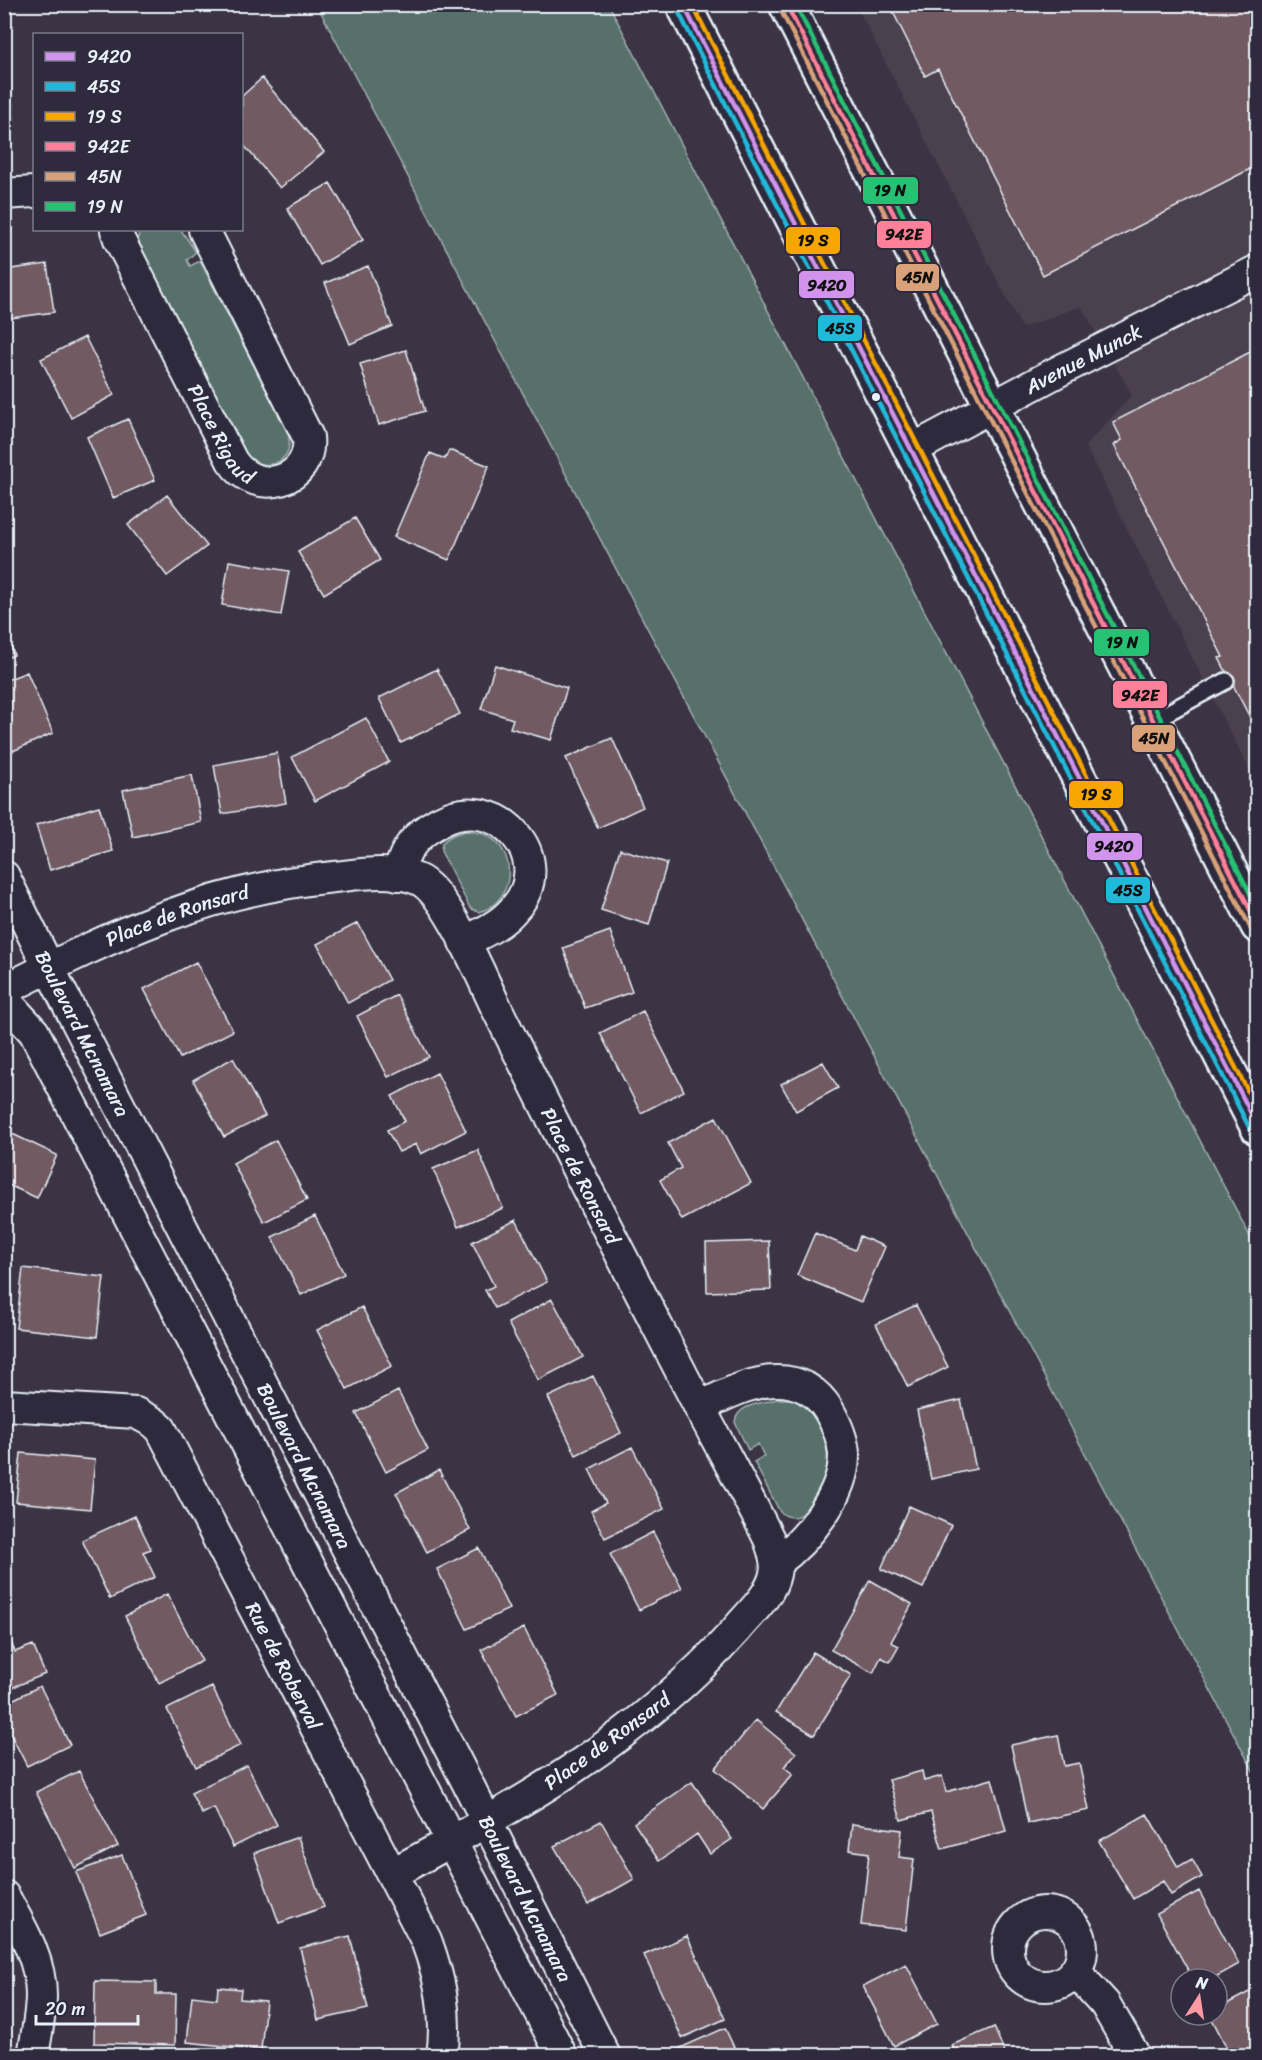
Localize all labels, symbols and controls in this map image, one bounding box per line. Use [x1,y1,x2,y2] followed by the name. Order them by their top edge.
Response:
[33,33,243,231] legend
[87,41,131,73] text: 942O
[87,71,121,103] text: 45S
[87,101,122,133] text: 19 S
[87,131,131,163] text: 942E
[87,161,122,193] text: 45N
[862,176,919,205] line badge: 19 N
[874,176,907,205] text: 19 N
[87,191,123,223] text: 19 N
[876,220,932,249] line badge: 942E
[885,220,924,249] text: 942E
[785,226,841,255] line badge: 19 S
[798,226,829,255] text: 19 S
[895,263,940,292] line badge: 45N
[902,263,934,292] text: 45N
[798,270,855,299] line badge: 942O
[807,271,847,300] text: 942O
[817,314,863,342] line badge: 45S
[824,314,856,343] text: 45S
[1018,314,1149,405] street label: Avenue Munck
[177,378,262,495] street label: Place Rigaud
[870,391,882,403] unlabelled marker
[1093,628,1150,657] line badge: 19 N
[1106,628,1139,657] text: 19 N
[1112,680,1168,709] line badge: 942E
[1121,681,1160,710] text: 942E
[1131,724,1176,753] line badge: 45N
[1138,724,1170,753] text: 45N
[1068,780,1124,809] line badge: 19 S
[1081,780,1112,809] text: 19 S
[1086,832,1143,861] line badge: 942O
[1094,832,1134,861] text: 942O
[100,874,254,957] street label: Place de Ronsard
[1105,876,1151,904] line badge: 45S
[1112,876,1144,905] text: 45S
[25,944,140,1123] street label: Boulevard Mcnamara
[531,1101,630,1252] street label: Place de Ronsard
[247,1377,362,1555] street label: Boulevard Mcnamara
[236,1596,332,1738] street label: Rue de Roberval
[536,1682,679,1800] street label: Place de Ronsard
[468,1809,582,1988] street label: Boulevard Mcnamara
[1169,1967,1229,2027] north arrow
[1193,1967,1211,1998] text: N
[36,1988,138,2026] scale bar
[45,1993,85,2025] text: 20 m

